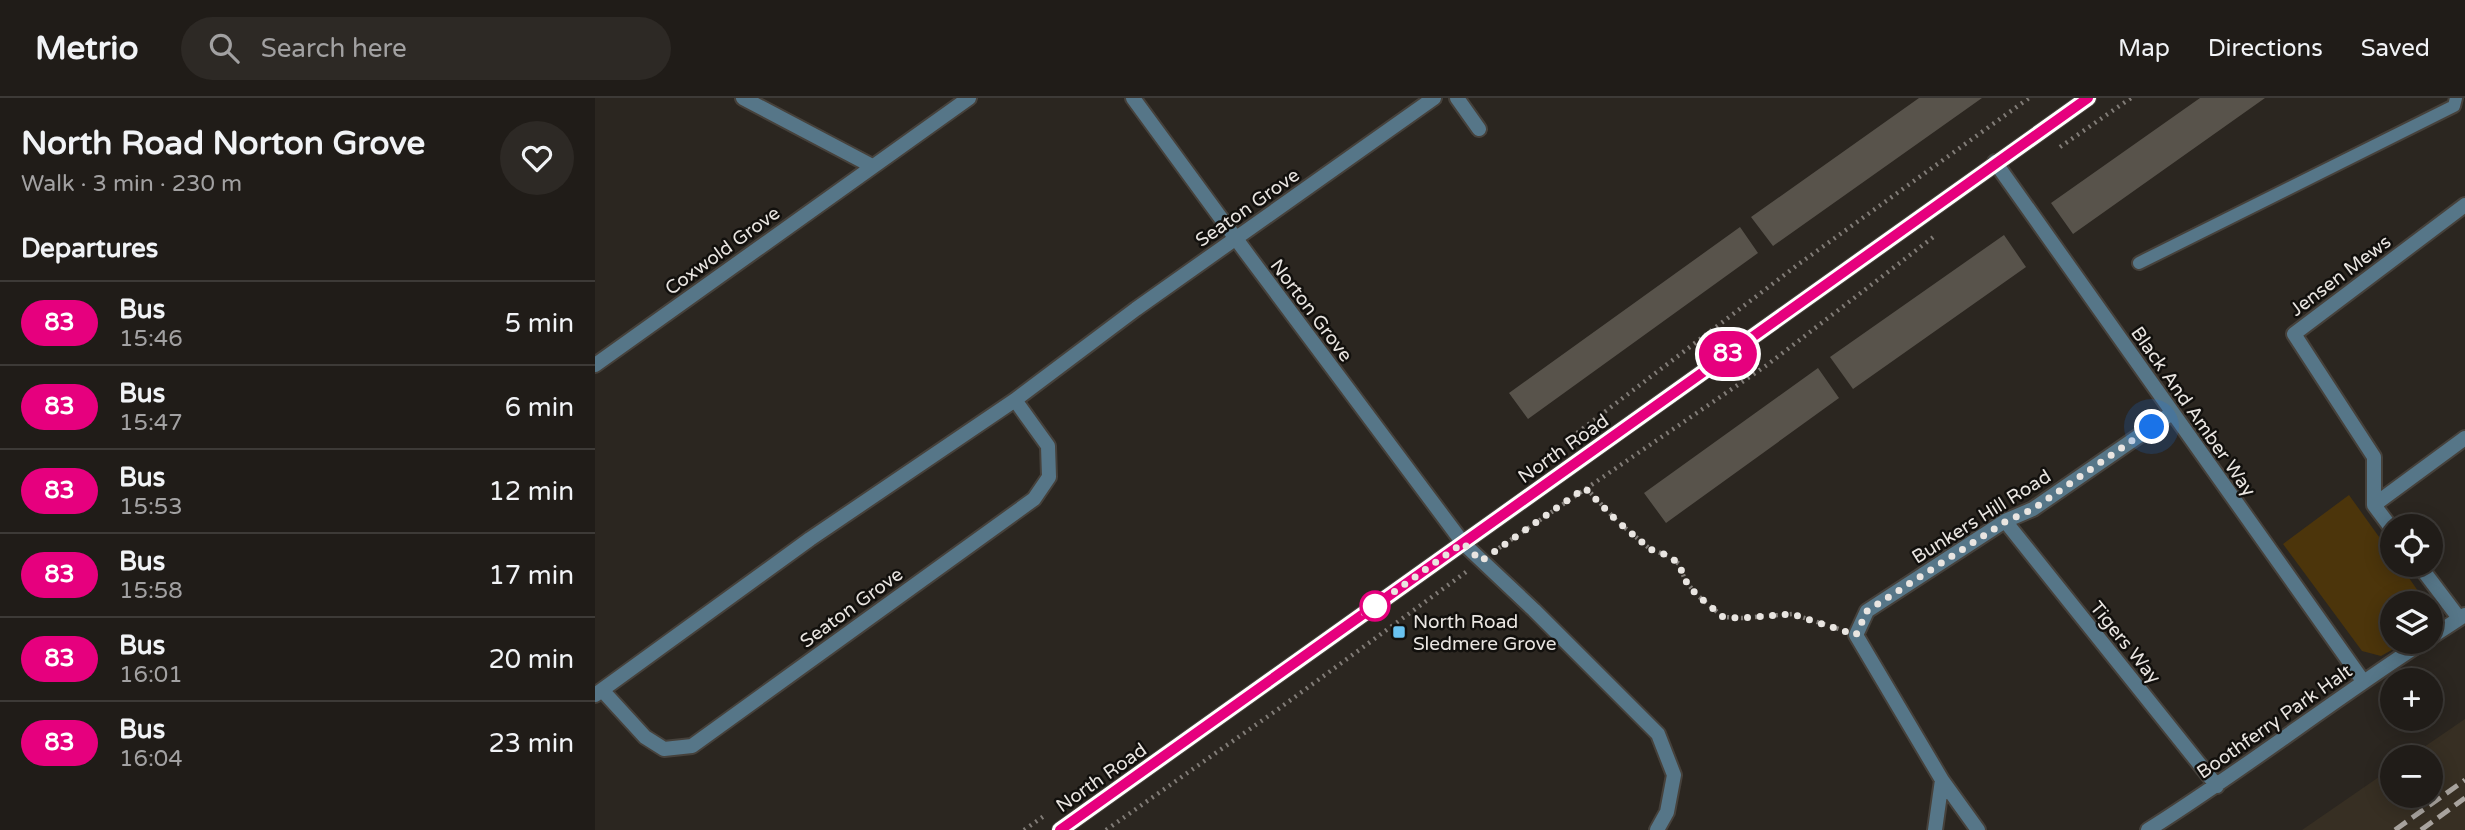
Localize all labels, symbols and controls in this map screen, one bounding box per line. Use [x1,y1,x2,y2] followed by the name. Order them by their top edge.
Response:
[181,17,671,80] search box
[35,29,139,68] text: Metrio
[205,29,243,67] icon: search
[261,33,407,64] text: Search here
[2118,34,2170,63] text: Map
[2208,34,2323,63] text: Directions
[2361,34,2430,63] text: Saved
[500,121,574,195] button: heart
[21,124,425,163] text: North Road Norton Grove
[1191,164,1304,252] street label: Seaton Grove
[21,170,242,198] text: Walk · 3 min · 230 m
[661,202,784,300] street label: Coxwold Grove
[2286,231,2395,321] street label: Jensen Mews
[21,233,158,264] text: Departures
[1266,255,1357,366] street label: Norton Grove
[119,294,165,325] text: Bus
[44,308,75,337] text: 83
[505,308,574,339] text: 5 min
[2126,323,2260,501] street label: Black And Amber Way
[119,325,183,353] text: 15:46
[1697,331,1759,377] line badge: 83
[1713,339,1743,368] text: 83
[119,378,165,409] text: Bus
[44,392,75,421] text: 83
[505,392,574,423] text: 6 min
[119,409,183,437] text: 15:47
[2134,409,2169,444] your location
[1514,410,1613,488] street label: North Road
[119,462,165,493] text: Bus
[1908,465,2055,568] street label: Bunkers Hill Road
[44,476,75,505] text: 83
[488,476,574,507] text: 12 min
[119,493,183,521] text: 15:53
[2380,514,2443,808] map controls
[2380,514,2443,577] button: locate
[119,546,165,577] text: Bus
[44,560,75,589] text: 83
[488,560,574,591] text: 17 min
[796,563,907,652] street label: Seaton Grove
[119,577,183,605] text: 15:58
[1360,591,1390,621] unlabelled marker
[2380,591,2443,654] button: layers
[2085,597,2165,688] street label: Tigers Way
[1413,611,1556,655] place label: North Road Sledmere Grove
[1391,624,1407,640] marker: North Road Sledmere Grove
[119,630,165,661] text: Bus
[44,644,75,673] text: 83
[488,644,574,675] text: 20 min
[2193,660,2356,784] street label: Boothferry Park Halt
[119,661,183,689] text: 16:01
[2380,668,2443,731] button: +
[119,714,165,745] text: Bus
[44,728,75,757] text: 83
[488,728,574,759] text: 23 min
[1052,739,1151,817] street label: North Road
[119,745,183,773] text: 16:04
[2380,745,2443,808] button: −

